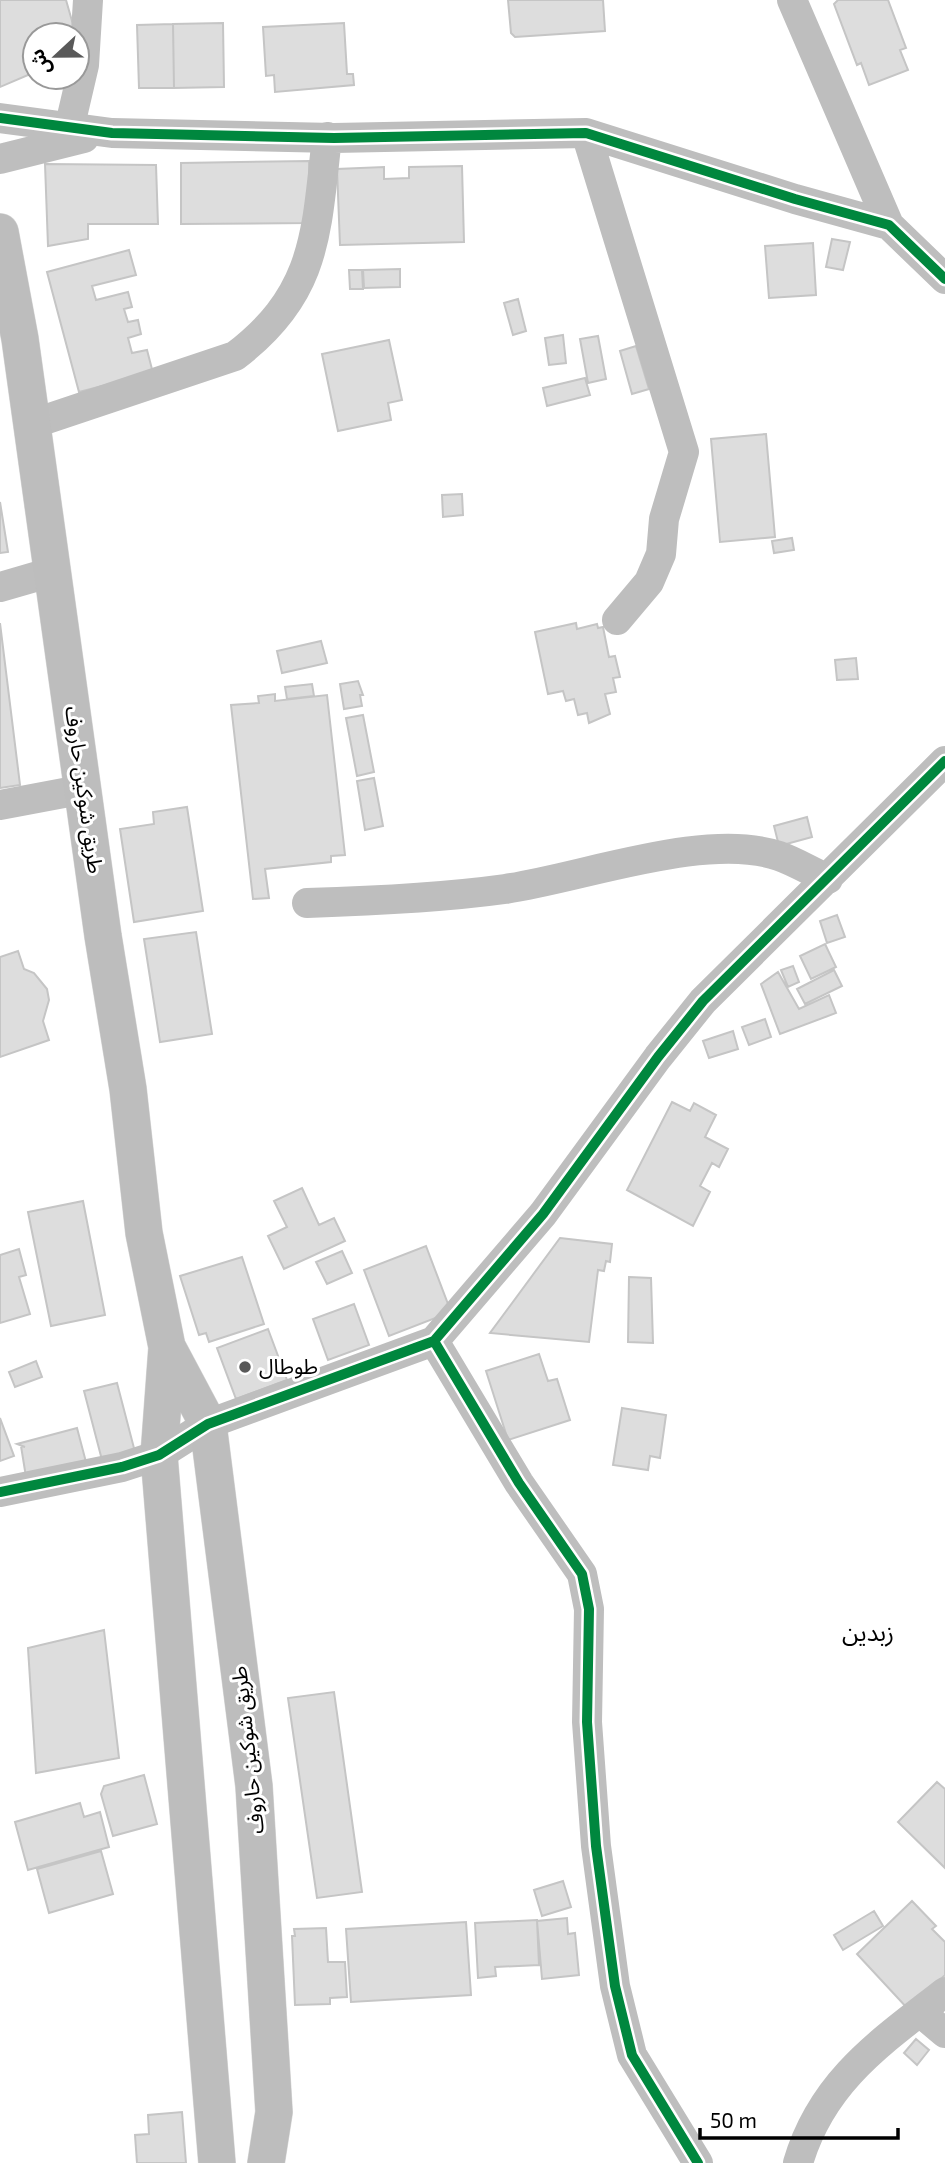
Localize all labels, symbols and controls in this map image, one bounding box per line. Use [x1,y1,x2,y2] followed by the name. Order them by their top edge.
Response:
[21,21,91,91] north arrow
[24,46,55,79] text: ش
[59,704,110,875] street label: طريق شوكين حاروف
[259,1353,318,1379] place label: طوطال
[237,1359,253,1375] marker: طوطال
[842,1617,894,1647] district label: زبدين
[225,1665,270,1835] street label: طريق شوكين حاروف
[700,2096,898,2140] scale bar
[710,2107,757,2132] text: 50 m

